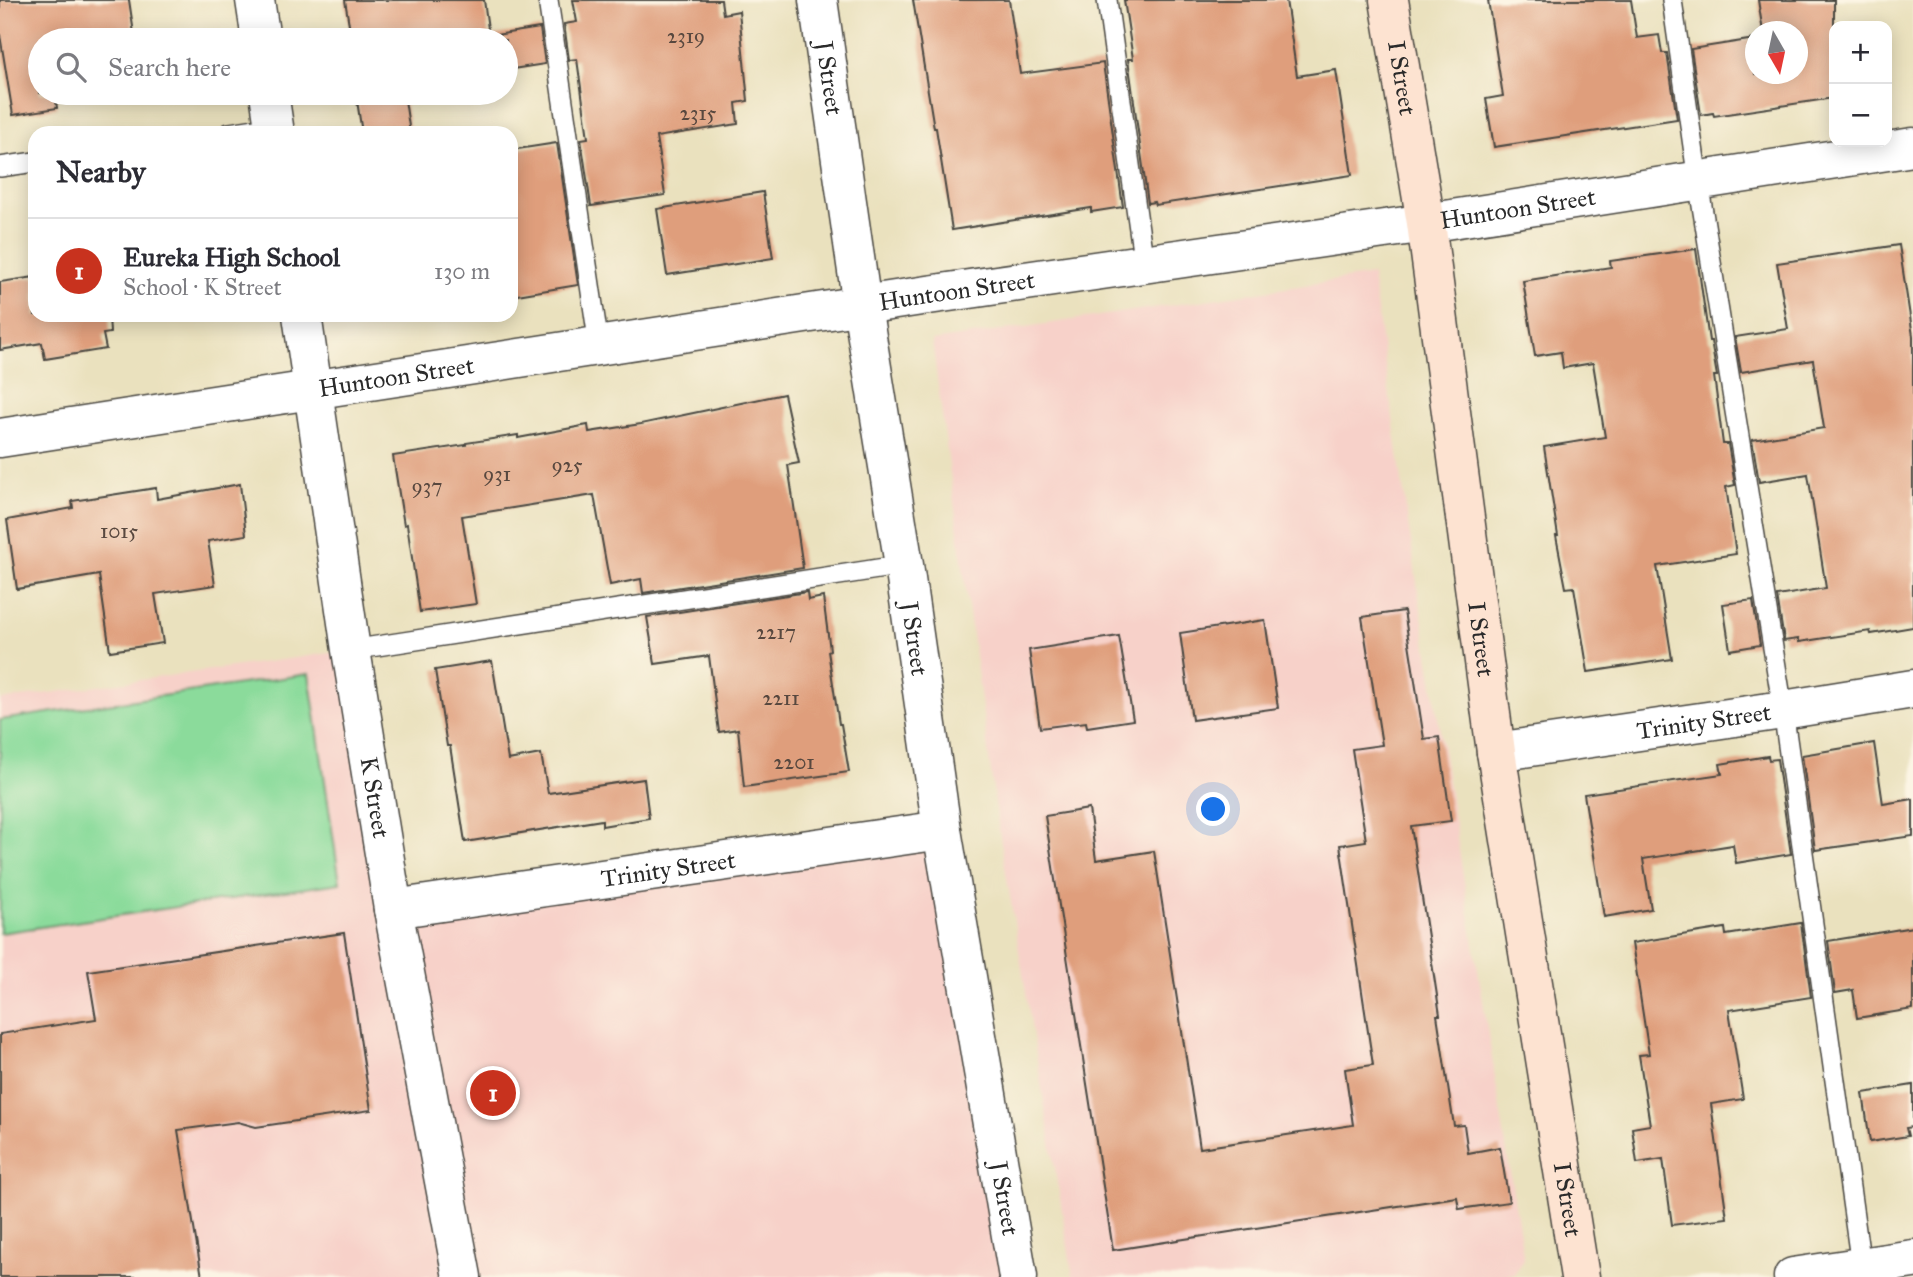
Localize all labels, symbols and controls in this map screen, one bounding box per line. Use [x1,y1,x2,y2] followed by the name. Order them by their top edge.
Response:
[1745,21,1808,84] north arrow
[1829,21,1892,147] map controls
[1829,21,1892,84] button: +
[667,23,705,49] house number: 2319
[28,28,518,105] search box
[809,36,849,118] street label: J Street
[1381,38,1423,118] street label: I Street
[52,48,90,86] icon: search
[108,51,231,83] text: Search here
[1829,84,1892,147] button: −
[680,100,717,126] house number: 2315
[56,154,146,190] text: Nearby
[1438,182,1598,236] street label: Huntoon Street
[123,241,340,273] text: Eureka High School
[74,257,84,285] text: 1
[434,257,490,285] text: 130 m
[877,265,1037,317] street label: Huntoon Street
[123,273,282,301] text: School · K Street
[316,350,477,404] street label: Huntoon Street
[551,452,583,478] house number: 925
[483,461,511,487] house number: 931
[412,473,442,499] house number: 937
[100,518,138,544] house number: 1015
[894,597,935,678] street label: J Street
[1461,600,1501,679] street label: I Street
[756,619,796,645] house number: 2217
[762,685,800,711] house number: 2211
[1635,697,1774,746] street label: Trinity Street
[774,749,814,775] house number: 2201
[354,755,396,841] street label: K Street
[1196,792,1230,826] your location
[599,845,738,894] street label: Trinity Street
[470,1067,516,1119] pin: 1
[983,1156,1026,1238] street label: J Street
[1547,1160,1588,1240] street label: I Street

